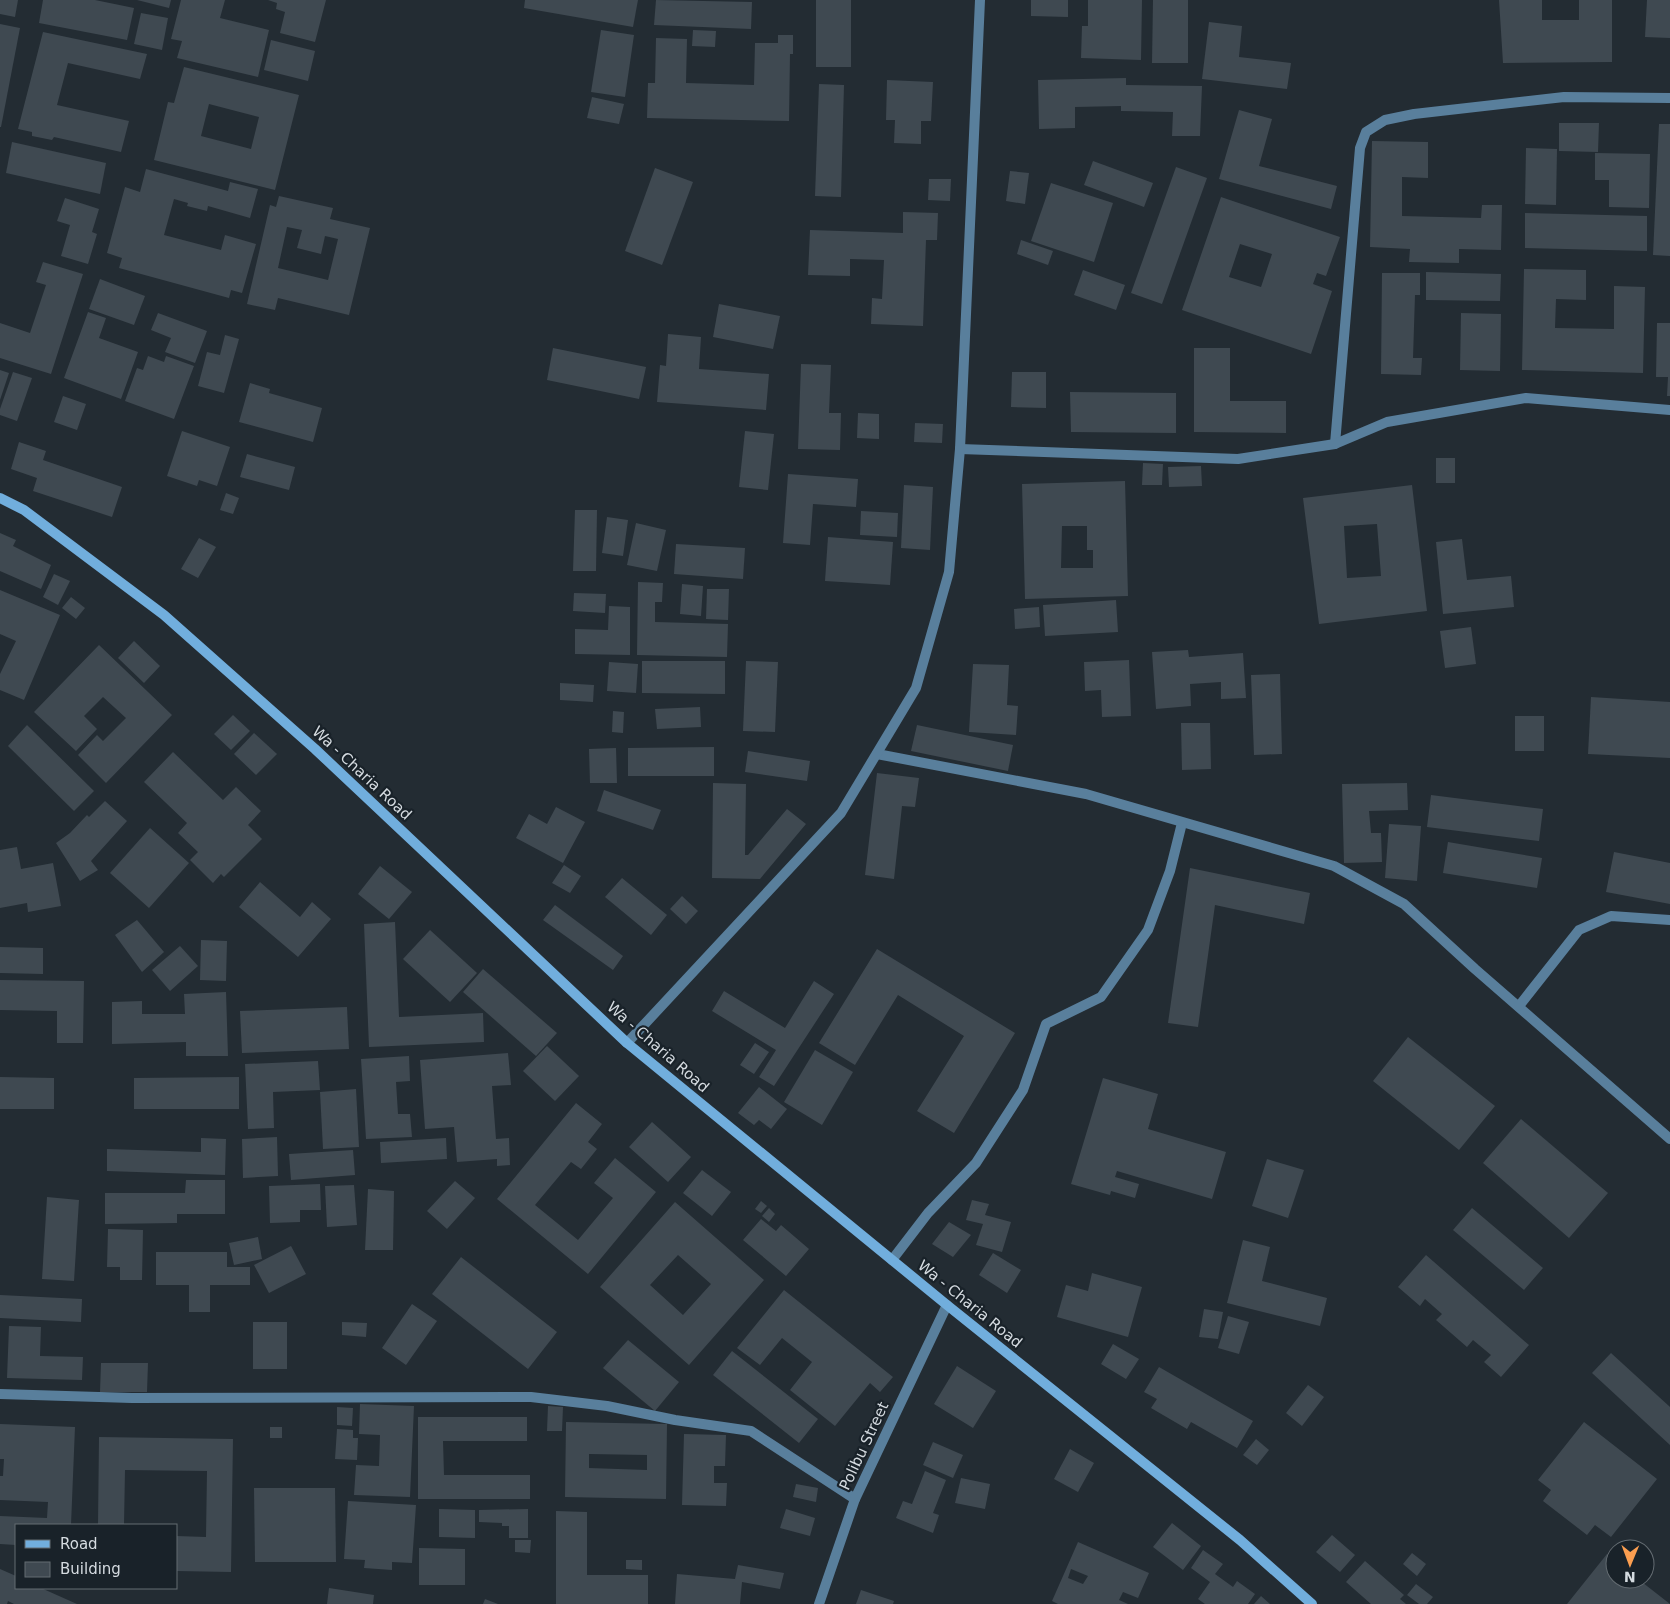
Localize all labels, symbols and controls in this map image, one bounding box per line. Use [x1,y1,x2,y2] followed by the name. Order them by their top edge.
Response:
[309,722,415,824] street label: Wa - Charia Road
[603,998,713,1096] street label: Wa - Charia Road
[914,1256,1026,1352] street label: Wa - Charia Road
[836,1399,892,1493] street label: Polibu Street
[15,1524,178,1589] legend
[60,1535,98,1553] text: Road
[1605,1539,1655,1589] north arrow
[60,1560,121,1578] text: Building
[1624,1569,1636,1585] text: N

